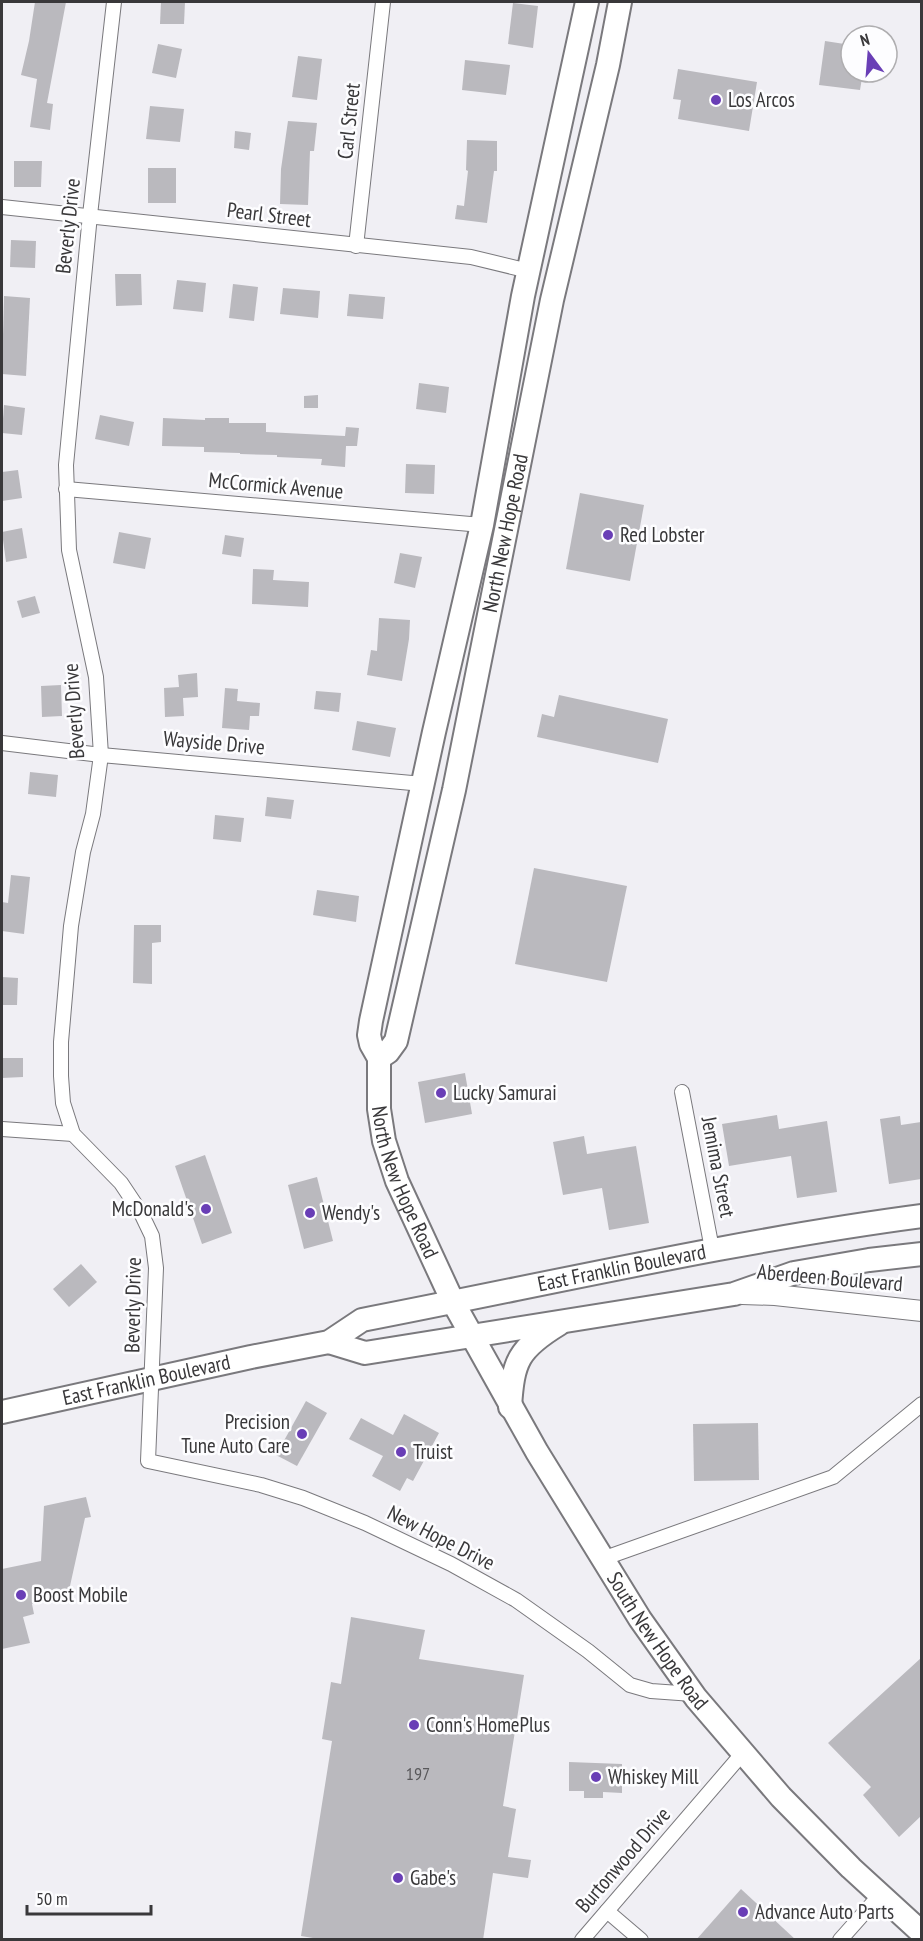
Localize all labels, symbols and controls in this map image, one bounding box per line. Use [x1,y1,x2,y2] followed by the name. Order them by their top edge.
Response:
[839,24,899,84] north arrow
[858,29,872,50] text: N
[331,81,366,160] street label: Carl Street
[728,86,795,113] place label: Los Arcos
[709,93,723,107] marker: Los Arcos
[49,177,86,275] street label: Beverly Drive
[225,196,313,233] street label: Pearl Street
[476,451,534,615] street label: North New Hope Road
[208,466,344,505] street label: McCormick Avenue
[620,521,705,548] place label: Red Lobster
[601,528,615,542] marker: Red Lobster
[57,662,90,760] street label: Beverly Drive
[162,725,266,760] street label: Wayside Drive
[453,1079,557,1106] place label: Lucky Samurai
[434,1086,448,1100] marker: Lucky Samurai
[366,1104,445,1262] street label: North New Hope Road
[695,1113,742,1220] street label: Jemima Street
[112,1195,194,1222] place label: McDonald's
[322,1199,380,1226] place label: Wendy's
[199,1202,213,1216] marker: McDonald's
[303,1206,317,1220] marker: Wendy's
[535,1238,708,1297] street label: East Franklin Boulevard
[118,1257,147,1353] street label: Beverly Drive
[756,1258,904,1297] street label: Aberdeen Boulevard
[60,1348,233,1411] street label: East Franklin Boulevard
[181,1408,290,1459] place label: Precision Tune Auto Care
[295,1427,309,1441] marker: Precision Tune Auto Care
[413,1438,453,1465] place label: Truist
[394,1445,408,1459] marker: Truist
[383,1499,499,1576] street label: New Hope Drive
[601,1567,714,1715] street label: South New Hope Road
[33,1581,128,1608] place label: Boost Mobile
[14,1588,28,1602] marker: Boost Mobile
[426,1711,550,1738] place label: Conn's HomePlus
[407,1718,421,1732] marker: Conn's HomePlus
[406,1762,430,1785] house number: 197
[608,1763,699,1790] place label: Whiskey Mill
[589,1770,603,1784] marker: Whiskey Mill
[569,1801,676,1918] street label: Burtonwood Drive
[410,1864,456,1891] place label: Gabe's
[391,1871,405,1885] marker: Gabe's
[27,1878,152,1916] scale bar
[36,1887,68,1910] text: 50 m
[755,1898,894,1925] place label: Advance Auto Parts
[736,1905,750,1919] marker: Advance Auto Parts

